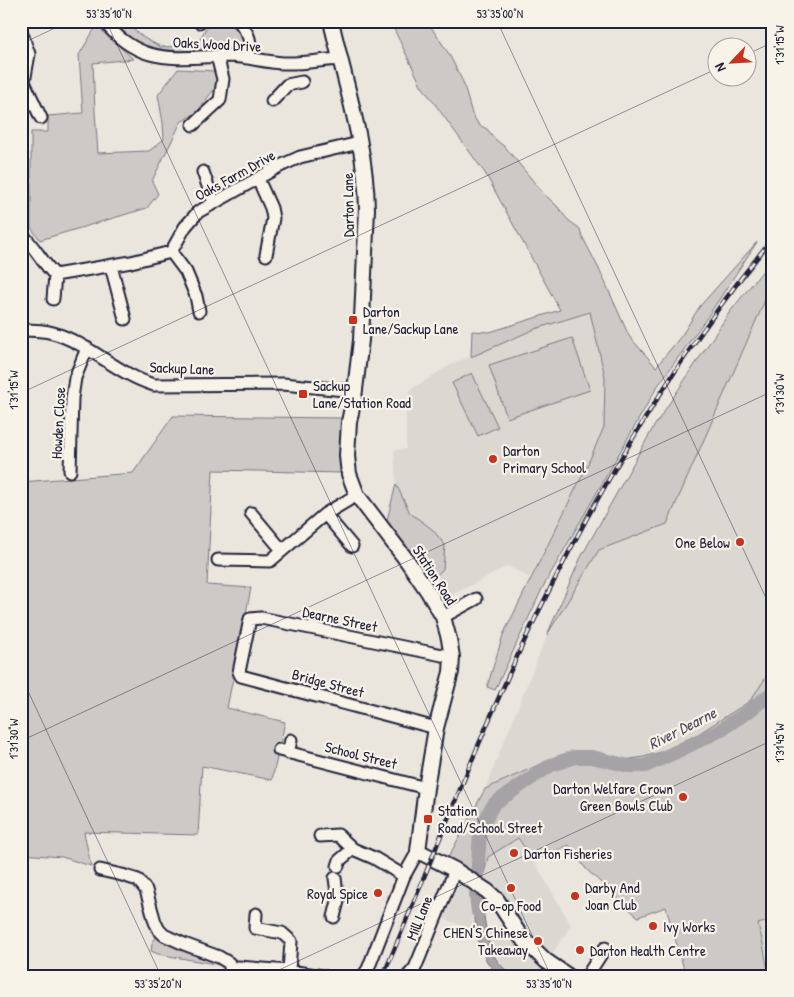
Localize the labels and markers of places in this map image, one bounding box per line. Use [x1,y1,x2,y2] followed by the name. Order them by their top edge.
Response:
[363,301,458,339] place label: Darton Lane/Sackup Lane
[347,314,359,326] marker: Darton Lane/Sackup Lane
[313,375,411,413] place label: Sackup Lane/Station Road
[297,388,309,400] marker: Sackup Lane/Station Road
[503,440,586,478] place label: Darton Primary School
[487,453,499,465] marker: Darton Primary School
[675,532,730,553] place label: One Below
[734,536,746,548] marker: One Below
[553,778,673,816] place label: Darton Welfare Crown Green Bowls Club
[677,791,689,803] marker: Darton Welfare Crown Green Bowls Club
[438,800,543,838] place label: Station Road/School Street
[422,813,434,825] marker: Station Road/School Street
[524,843,612,864] place label: Darton Fisheries
[508,847,520,859] marker: Darton Fisheries
[585,877,640,915] place label: Darby And Joan Club
[505,882,517,894] marker: Co-op Food
[307,883,368,904] place label: Royal Spice
[372,887,384,899] marker: Royal Spice
[569,890,581,902] marker: Darby And Joan Club
[481,895,541,916] place label: Co-op Food
[663,916,716,937] place label: Ivy Works
[647,920,659,932] marker: Ivy Works
[443,922,528,960] place label: CHEN'S Chinese Takeaway
[532,935,544,947] marker: CHEN'S Chinese Takeaway
[590,940,706,961] place label: Darton Health Centre
[574,944,586,956] marker: Darton Health Centre

